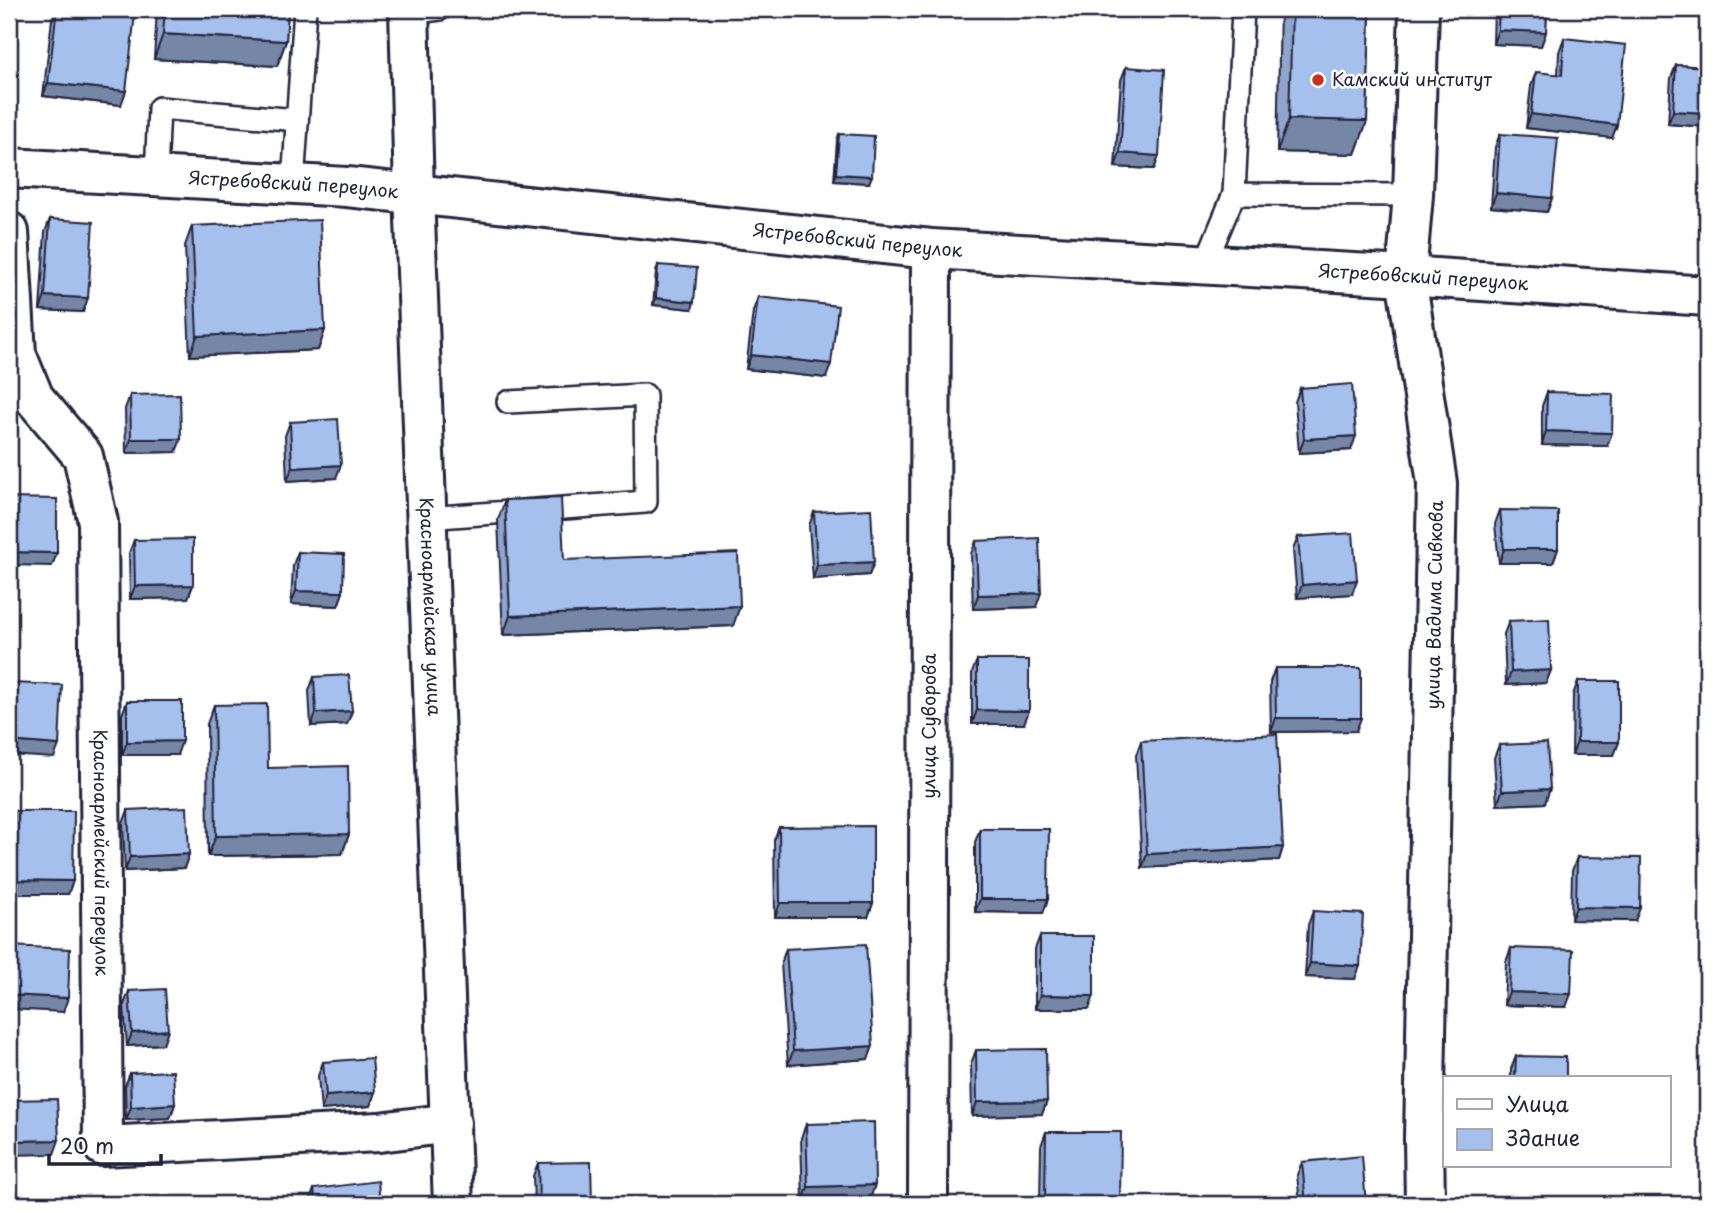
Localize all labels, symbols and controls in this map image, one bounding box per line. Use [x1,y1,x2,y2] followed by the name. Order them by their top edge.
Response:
[1332,65,1492,92] place label: Камский институт
[1310,72,1326,88] marker: Камский институт
[188,163,400,204] street label: Ястребовский переулок
[752,215,963,263] street label: Ястребовский переулок
[1318,256,1530,296] street label: Ястребовский переулок
[414,497,449,717] street label: Красноармейская улица
[1418,500,1449,710] street label: улица Вадима Сивкова
[914,653,942,799] street label: улица Суворова
[88,729,117,976] street label: Красноармейский переулок
[1443,1076,1670,1168] legend
[1506,1087,1569,1119] text: Улица
[1506,1121,1580,1153] text: Здание
[49,1122,161,1166] scale bar
[60,1129,114,1161] text: 20 m

